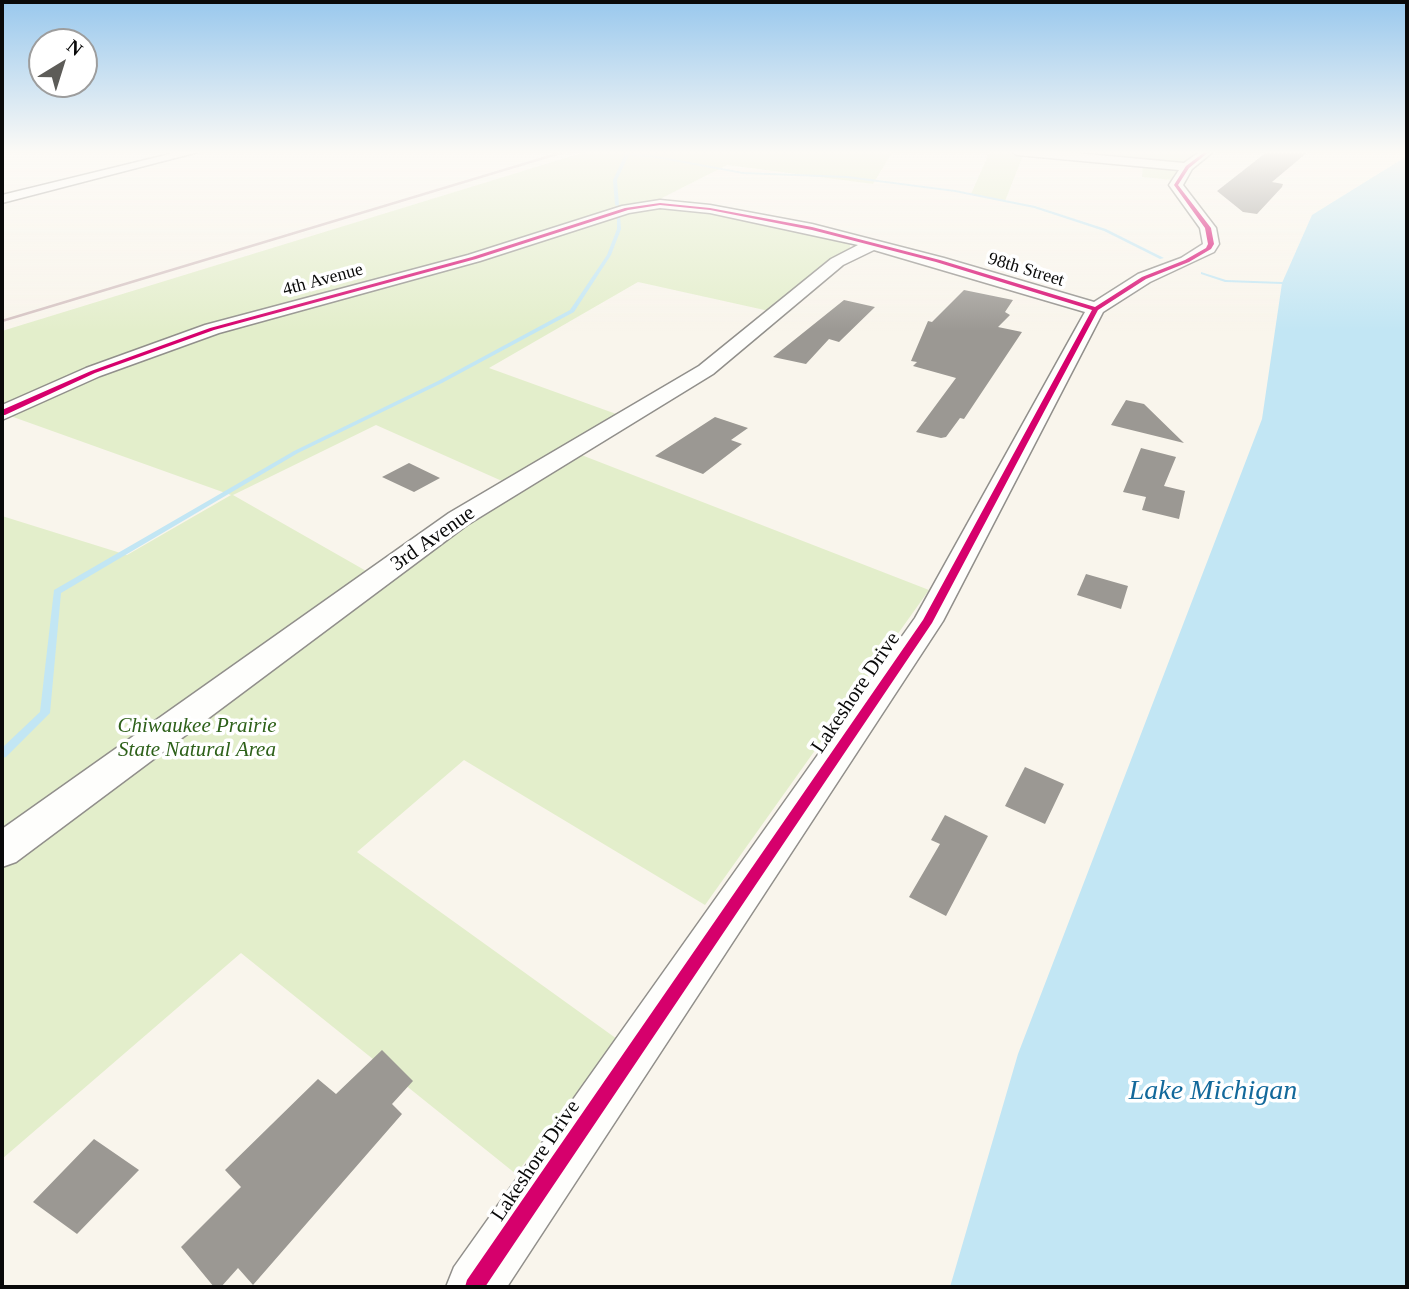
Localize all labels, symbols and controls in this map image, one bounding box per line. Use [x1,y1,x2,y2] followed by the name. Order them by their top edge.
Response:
[28,28,98,98] north arrow
[63,35,87,60] text: N
[985,248,1067,292] street label: 98th Street
[281,259,365,301] street label: 4th Avenue
[386,501,480,577] street label: 3rd Avenue
[806,628,906,758] street label: Lakeshore Drive
[117,713,277,763] park label: Chiwaukee Prairie State Natural Area
[1129,1075,1297,1109] water label: Lake Michigan
[486,1096,586,1226] street label: Lakeshore Drive

